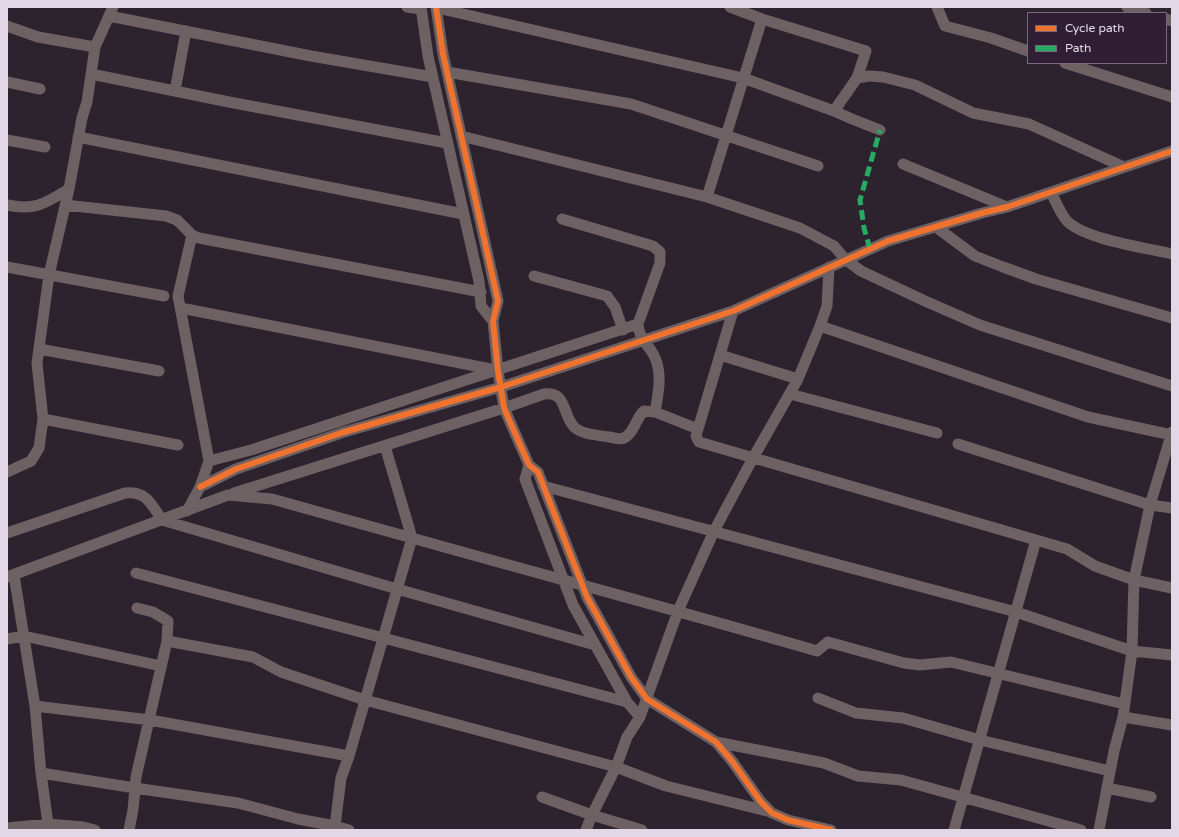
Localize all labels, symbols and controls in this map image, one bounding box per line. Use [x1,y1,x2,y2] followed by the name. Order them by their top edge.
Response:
[1027,12,1167,64] legend
[1065,21,1124,35] text: Cycle path
[1065,41,1091,55] text: Path

